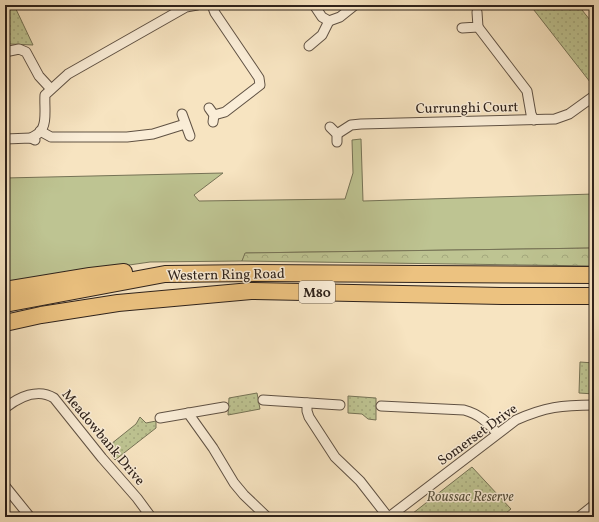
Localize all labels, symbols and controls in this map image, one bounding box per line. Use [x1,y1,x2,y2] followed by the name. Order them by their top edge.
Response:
[415,98,519,119] street label: Currunghi Court
[167,265,285,286] street label: Western Ring Road
[299,281,335,303] road number: M80
[57,386,149,490] street label: Meadowbank Drive
[434,400,522,471] street label: Somerset Drive
[426,488,514,507] park label: Roussac Reserve

